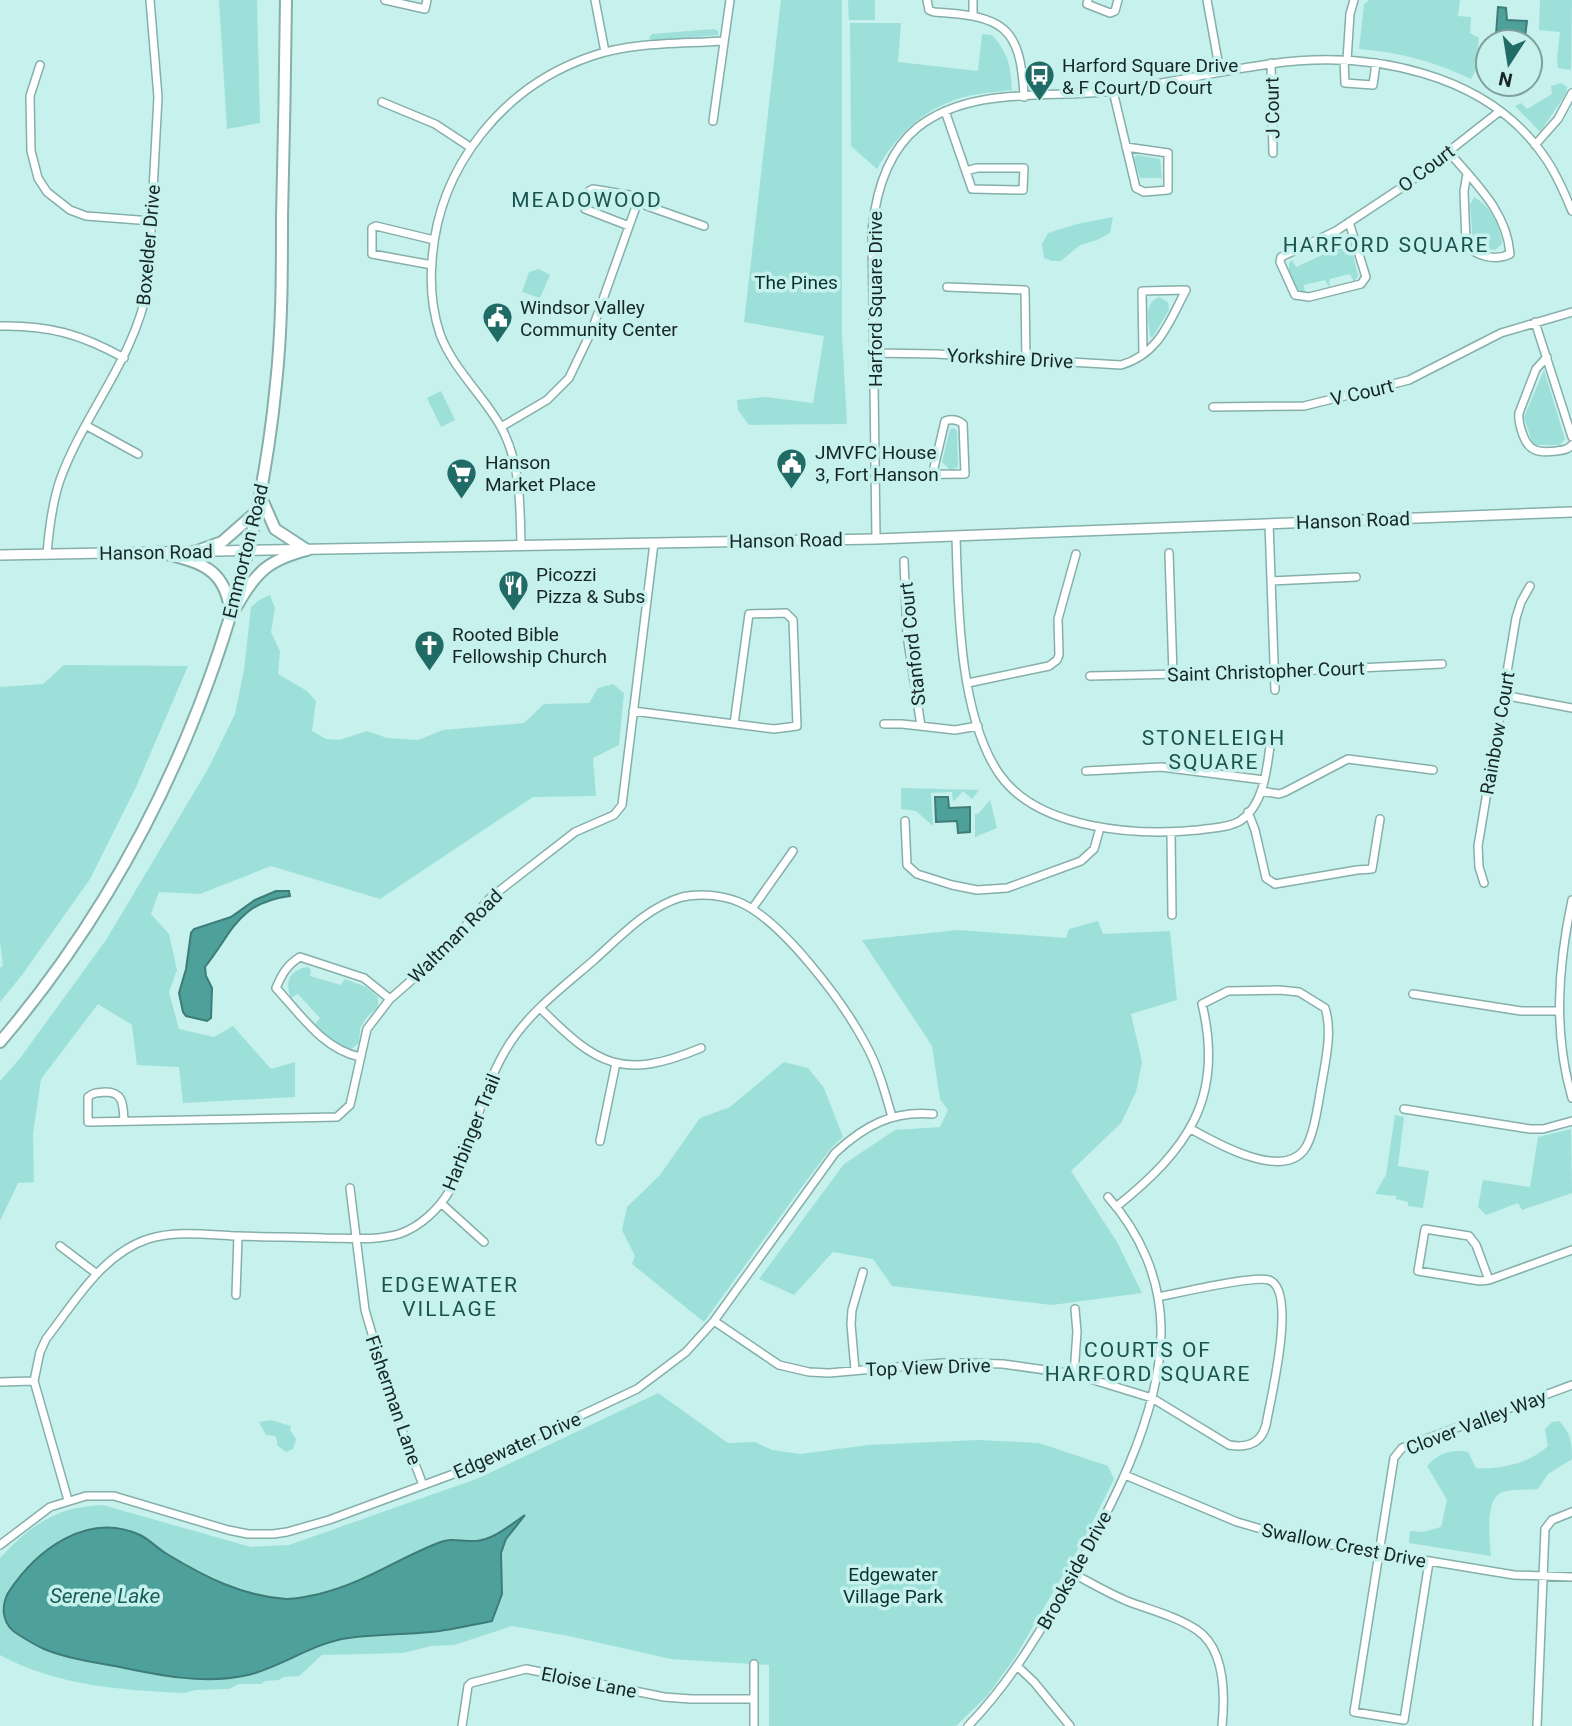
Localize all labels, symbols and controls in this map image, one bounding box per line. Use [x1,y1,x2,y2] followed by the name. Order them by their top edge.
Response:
[1474,28,1544,98] north arrow
[1062,54,1238,99] place label: Harford Square Drive & F Court/D Court
[1022,59,1056,103] bus stop icon: Harford Square Drive & F Court/D Court
[1497,66,1515,92] text: N
[1260,77,1285,139] street label: J Court
[1394,140,1459,197] street label: O Court
[132,184,165,306] street label: Boxelder Drive
[511,188,663,212] district label: MEADOWOOD
[864,211,887,387] street label: Harford Square Drive
[1283,233,1489,257] district label: HARFORD SQUARE
[754,271,838,294] park label: The Pines
[520,296,678,341] place label: Windsor Valley Community Center
[480,301,514,345] public building icon: Windsor Valley Community Center
[946,344,1074,373] street label: Yorkshire Drive
[1329,374,1396,411] street label: V Court
[815,441,939,486] place label: JMVFC House 3, Fort Hanson
[775,446,809,490] public building icon: JMVFC House 3, Fort Hanson
[485,451,596,496] place label: Hanson Market Place
[445,456,479,500] supermarket icon: Hanson Market Place
[218,482,273,621] street label: Emmorton Road
[1296,507,1410,534] street label: Hanson Road
[729,528,843,553] street label: Hanson Road
[99,540,213,565] street label: Hanson Road
[536,563,645,608] place label: Picozzi Pizza & Subs
[496,568,530,612] restaurant icon: Picozzi Pizza & Subs
[895,581,930,707] street label: Stanford Court
[452,623,607,668] place label: Rooted Bible Fellowship Church
[412,628,446,672] church icon: Rooted Bible Fellowship Church
[1167,657,1365,686] street label: Saint Christopher Court
[1475,670,1520,796] street label: Rainbow Court
[1142,726,1286,774] district label: STONELEIGH SQUARE
[404,885,507,988] street label: Waltman Road
[438,1070,505,1194] street label: Harbinger Trail
[381,1273,519,1321] district label: EDGEWATER VILLAGE
[361,1332,426,1468] street label: Fisherman Lane
[1045,1338,1251,1386] district label: COURTS OF HARFORD SQUARE
[865,1354,991,1381] street label: Top View Drive
[1403,1385,1550,1460] street label: Clover Valley Way
[450,1407,584,1484] street label: Edgewater Drive
[1032,1507,1116,1634] street label: Brookside Drive
[1260,1518,1428,1573] street label: Swallow Crest Drive
[843,1563,943,1608] park label: Edgewater Village Park
[50,1584,160,1608] water label: Serene Lake
[539,1662,639,1703] street label: Eloise Lane

